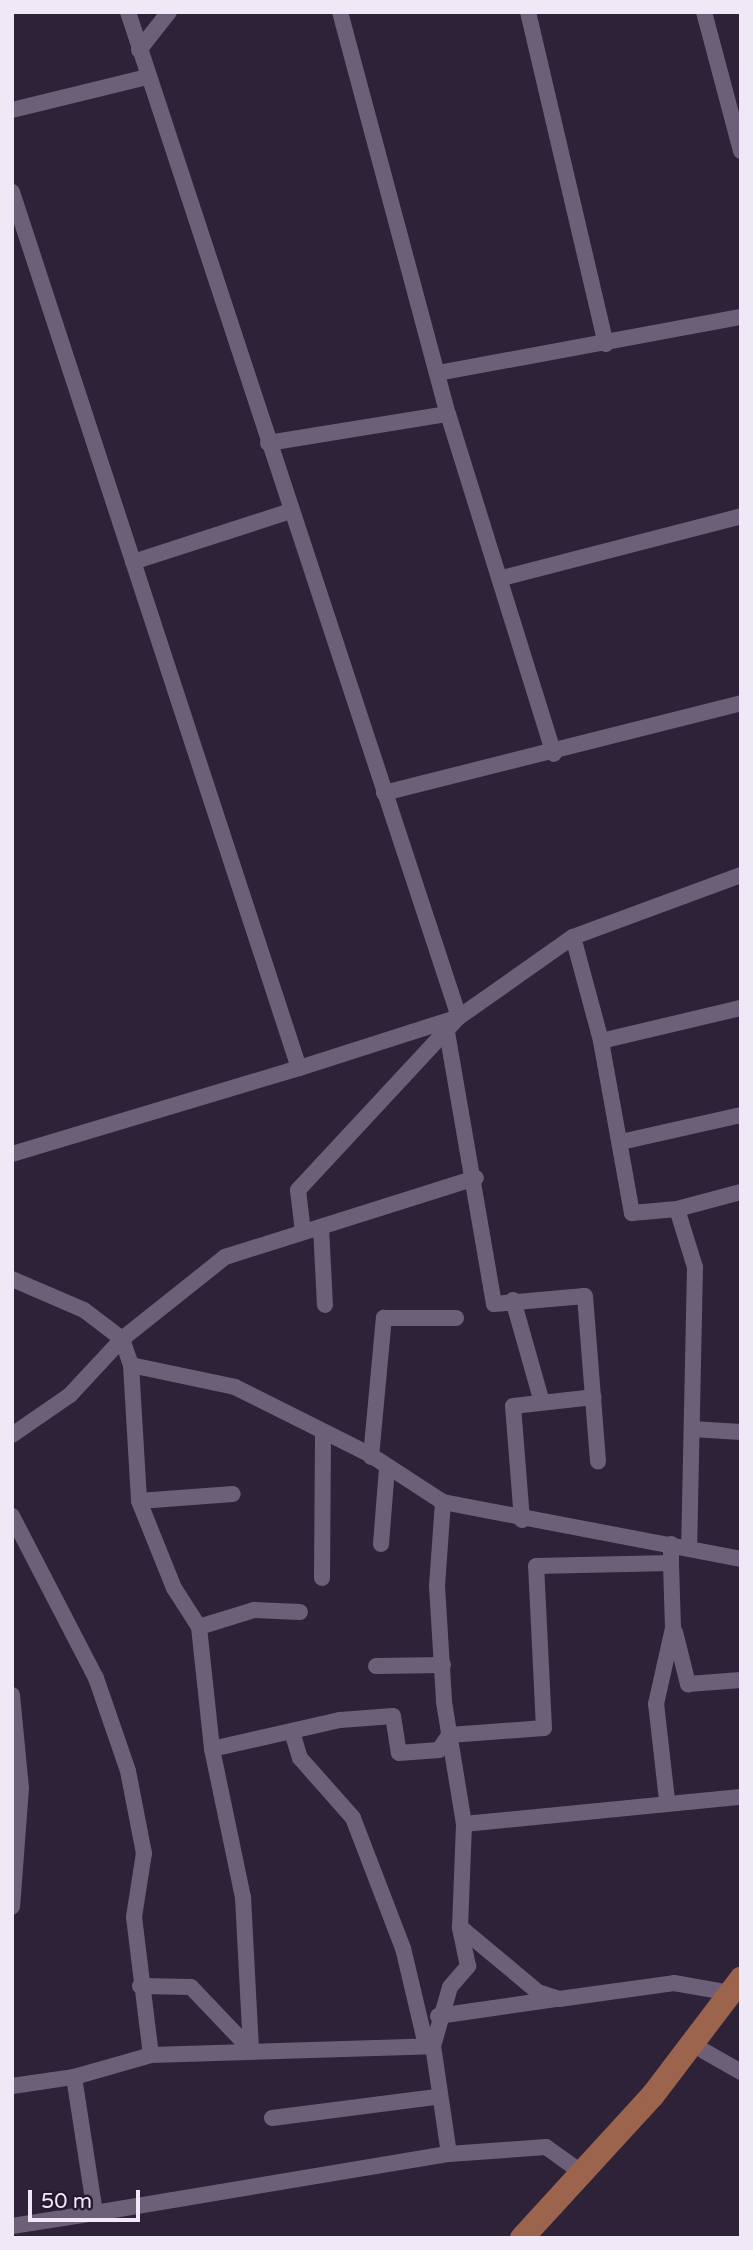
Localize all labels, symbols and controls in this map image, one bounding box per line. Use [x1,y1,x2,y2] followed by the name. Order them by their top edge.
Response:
[32,2176,144,2220] scale bar
[41,2189,92,2214] text: 50 m

